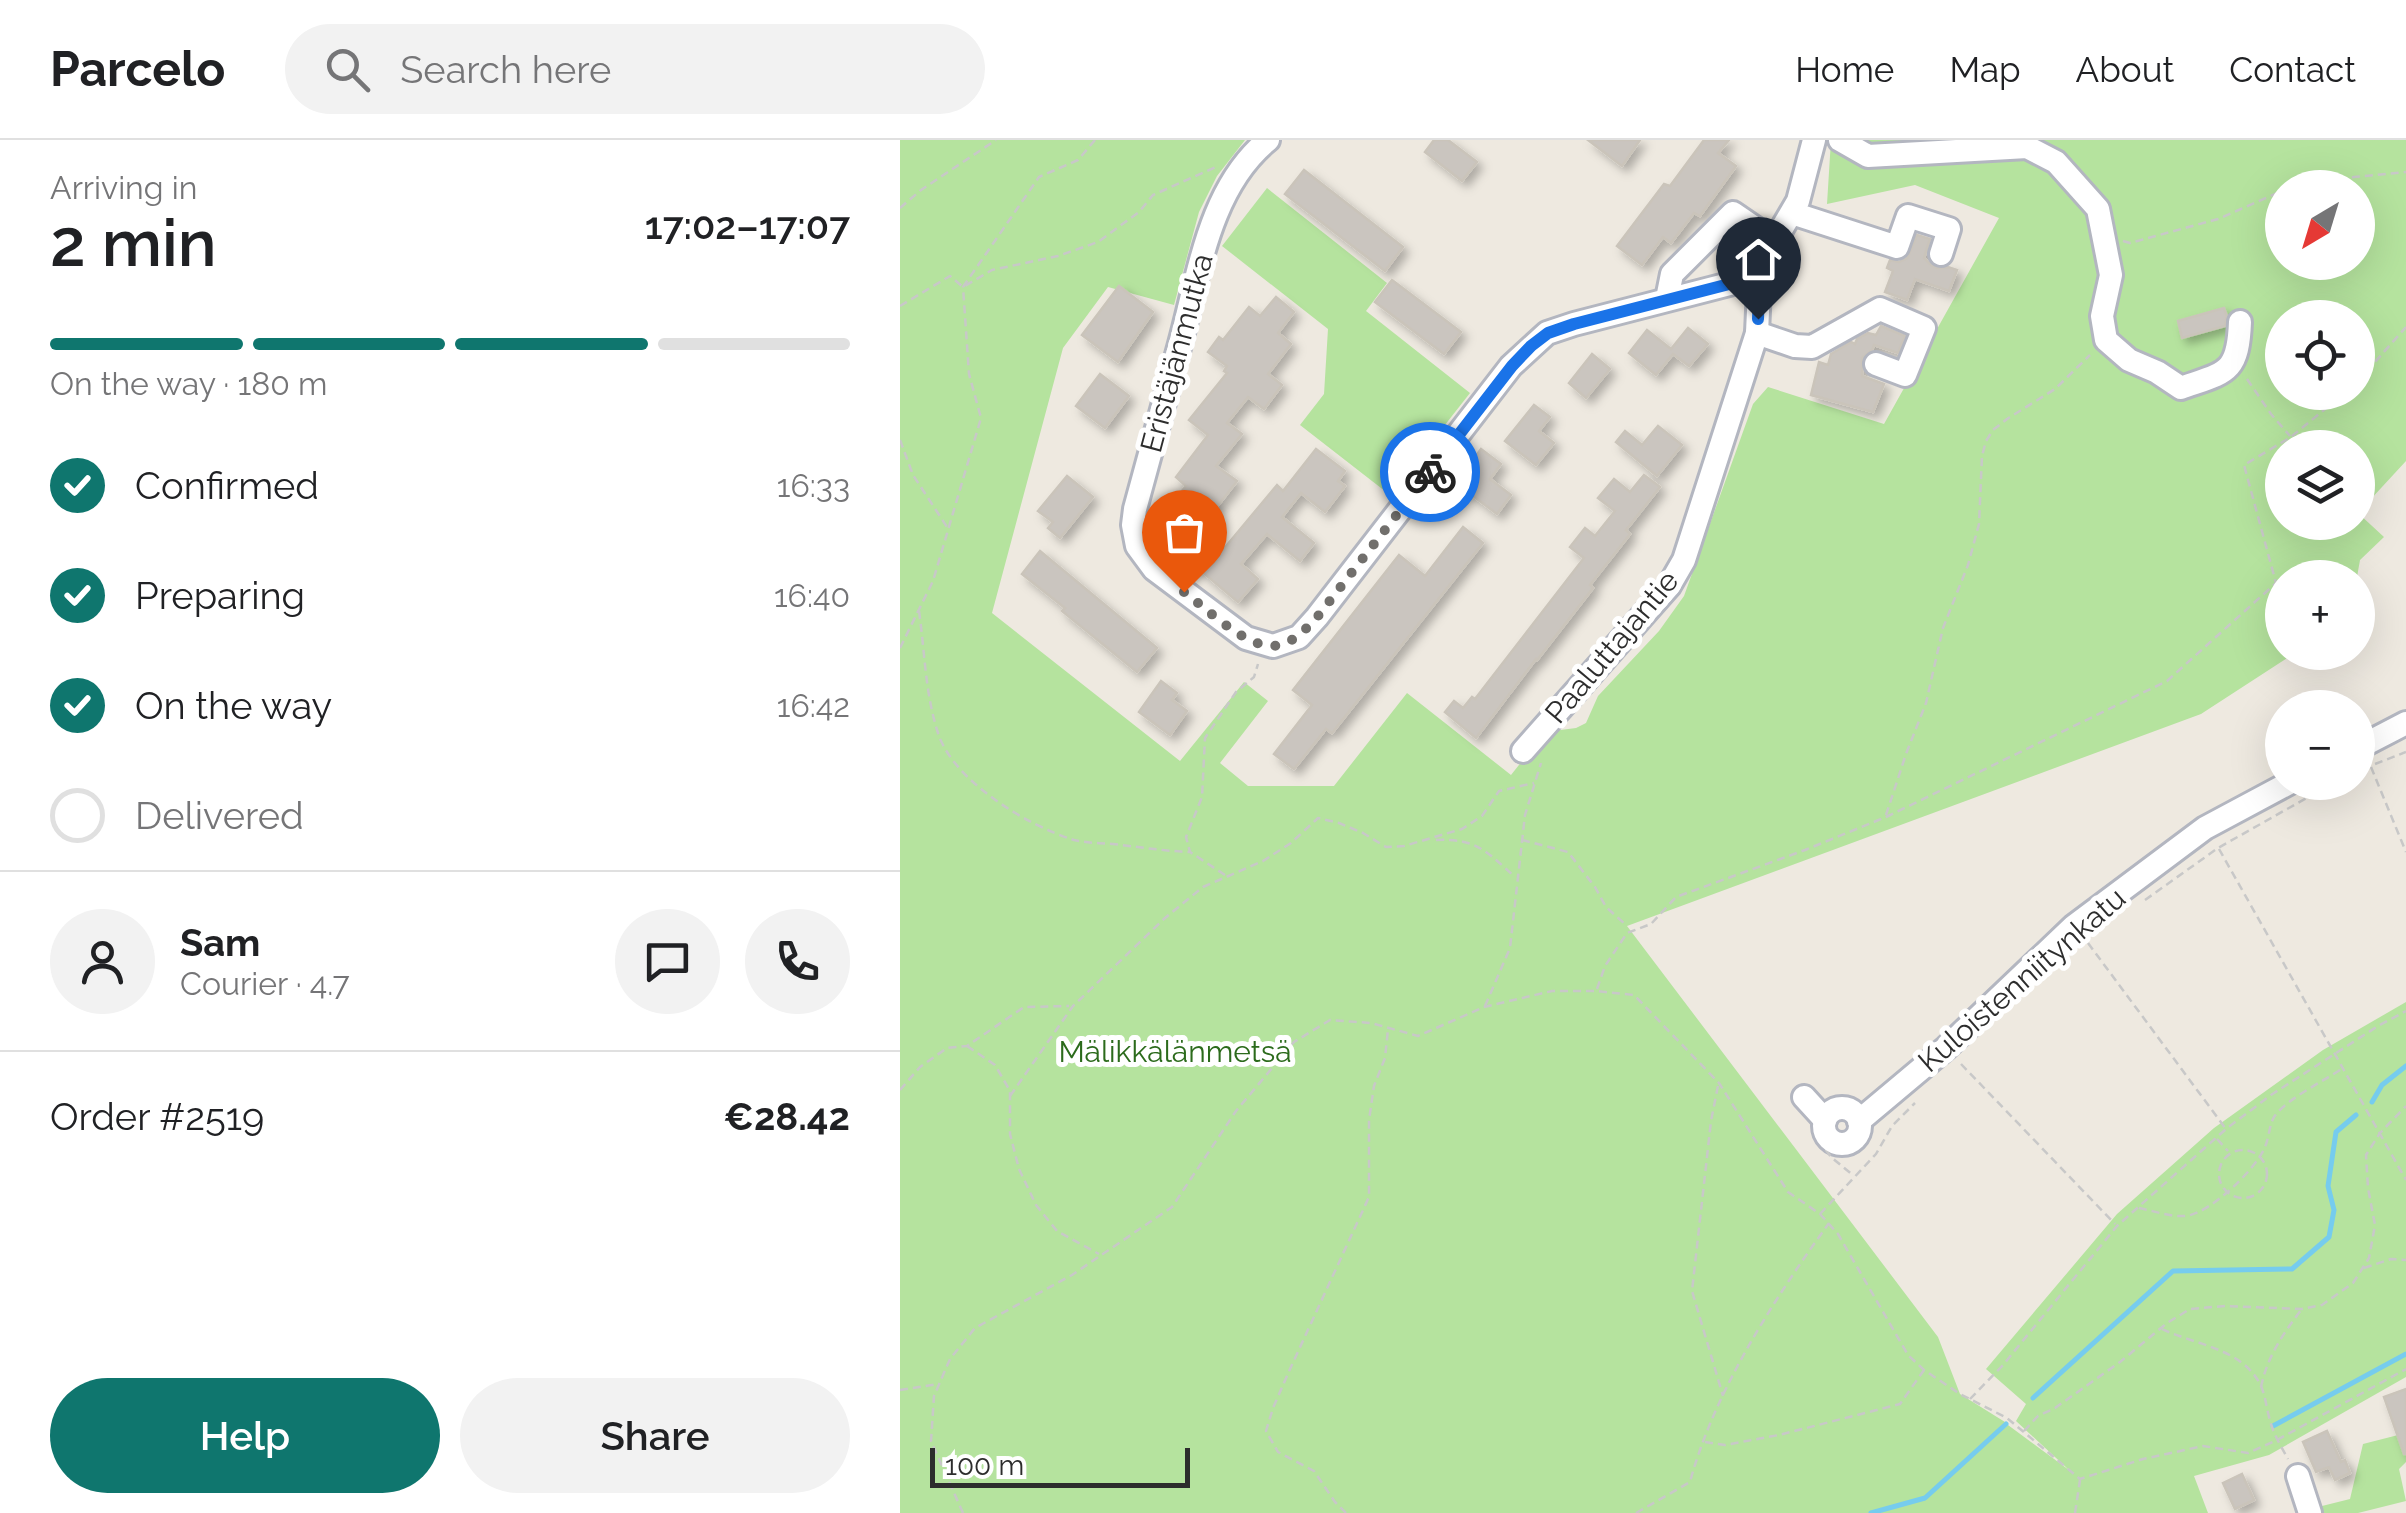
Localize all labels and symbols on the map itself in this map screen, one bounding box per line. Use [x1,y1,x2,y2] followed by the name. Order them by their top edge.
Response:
[2265,170,2375,280] north arrow
[1716,217,1801,320] pin
[1133,250,1220,456] street label: Eristäjänmutka
[1380,422,1480,522] courier
[1142,490,1227,593] pin
[1538,563,1686,730] street label: Paaluttajantie
[1911,880,2132,1079] street label: Kuloistenniitynkatu
[1058,1034,1292,1069] park label: Mälikkälänmetsä
[930,1443,1190,1488] scale bar

